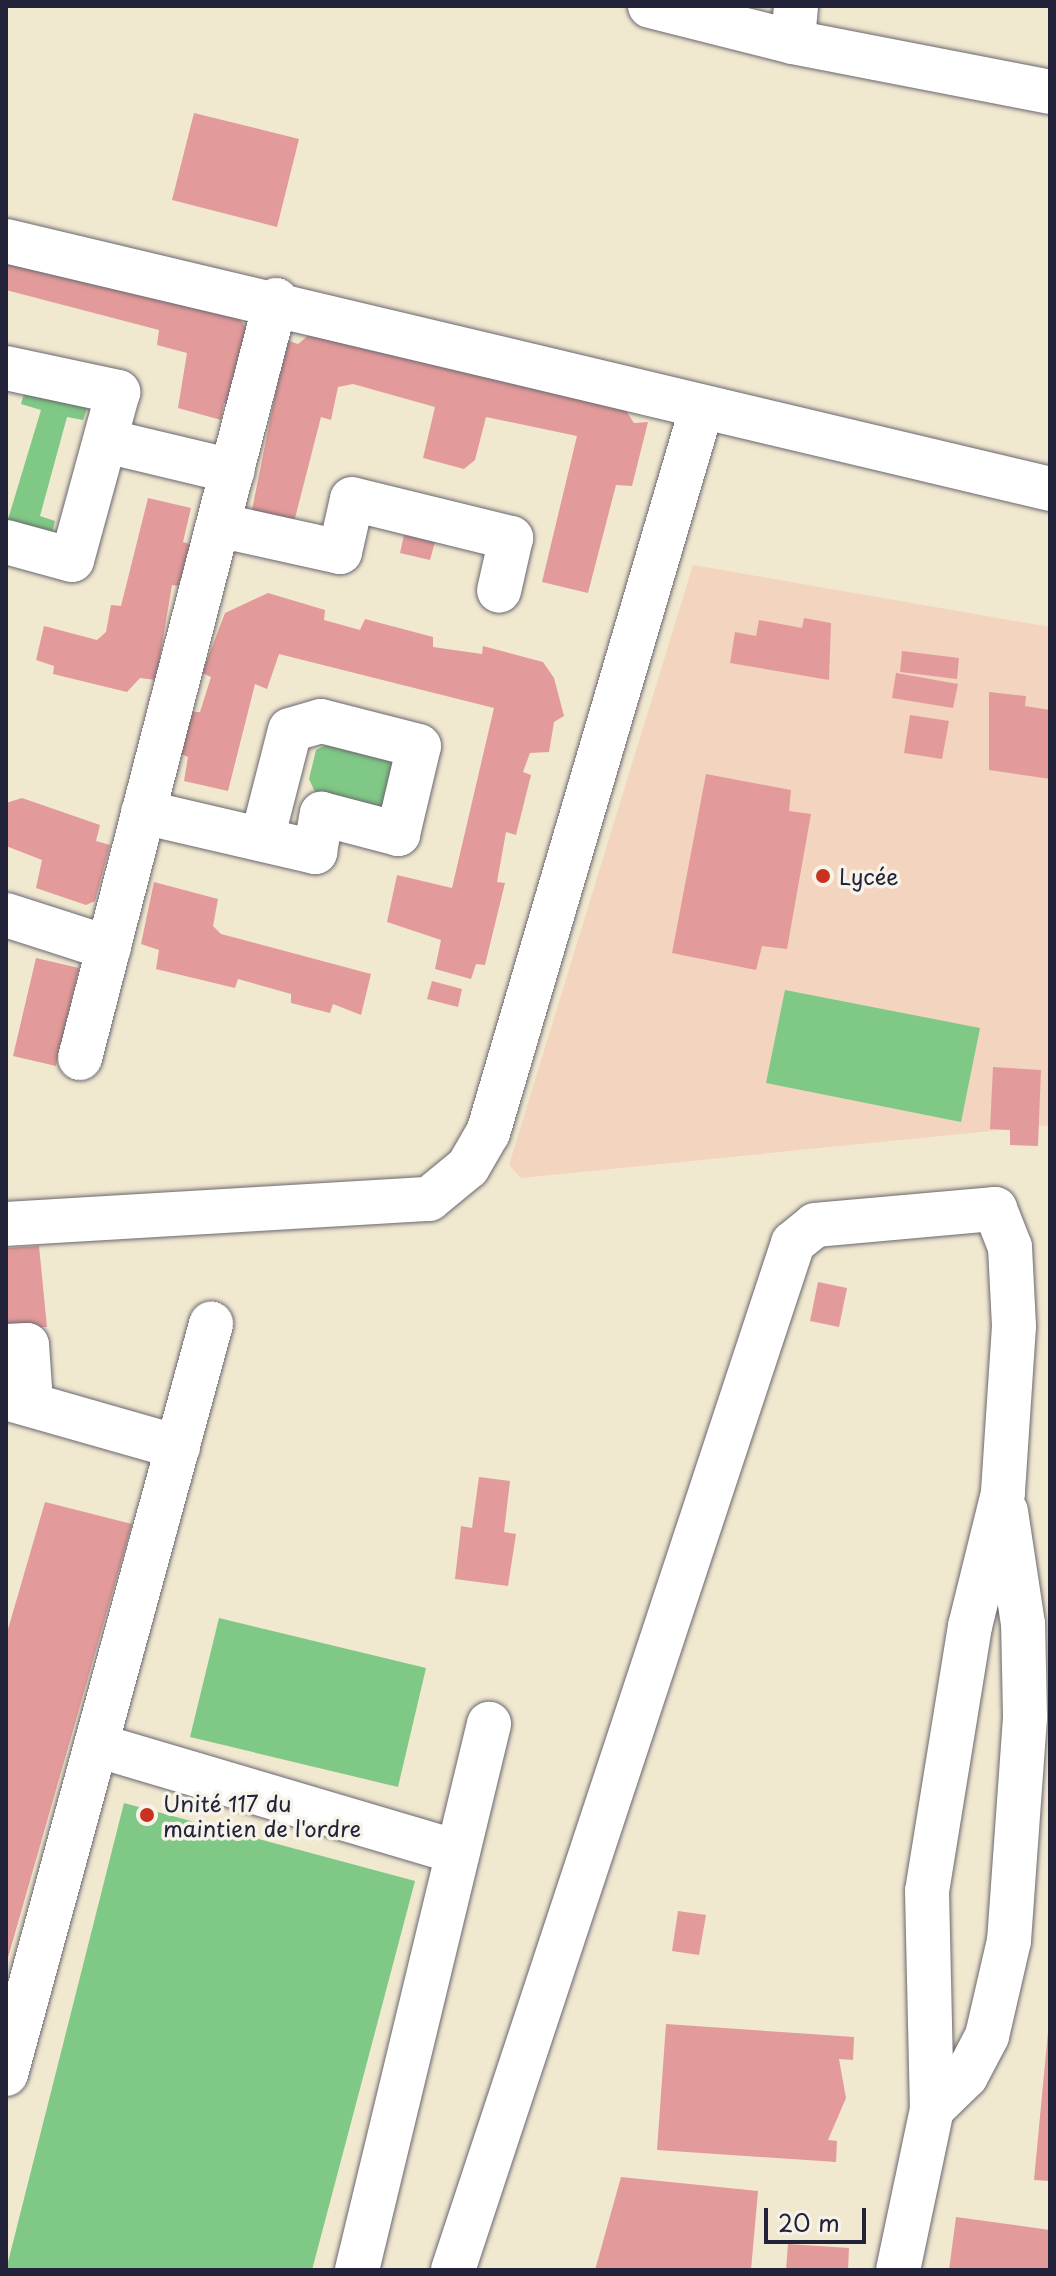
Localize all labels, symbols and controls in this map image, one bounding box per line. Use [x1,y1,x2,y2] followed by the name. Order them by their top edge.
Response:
[839,863,899,889] place label: Lycée
[814,867,832,885] marker: Lycée
[163,1789,362,1840] place label: Unité 117 du maintien de l'ordre
[138,1806,156,1824] marker: Unité 117 du maintien de l'ordre
[768,2192,870,2242] scale bar
[778,2204,840,2240] text: 20 m

